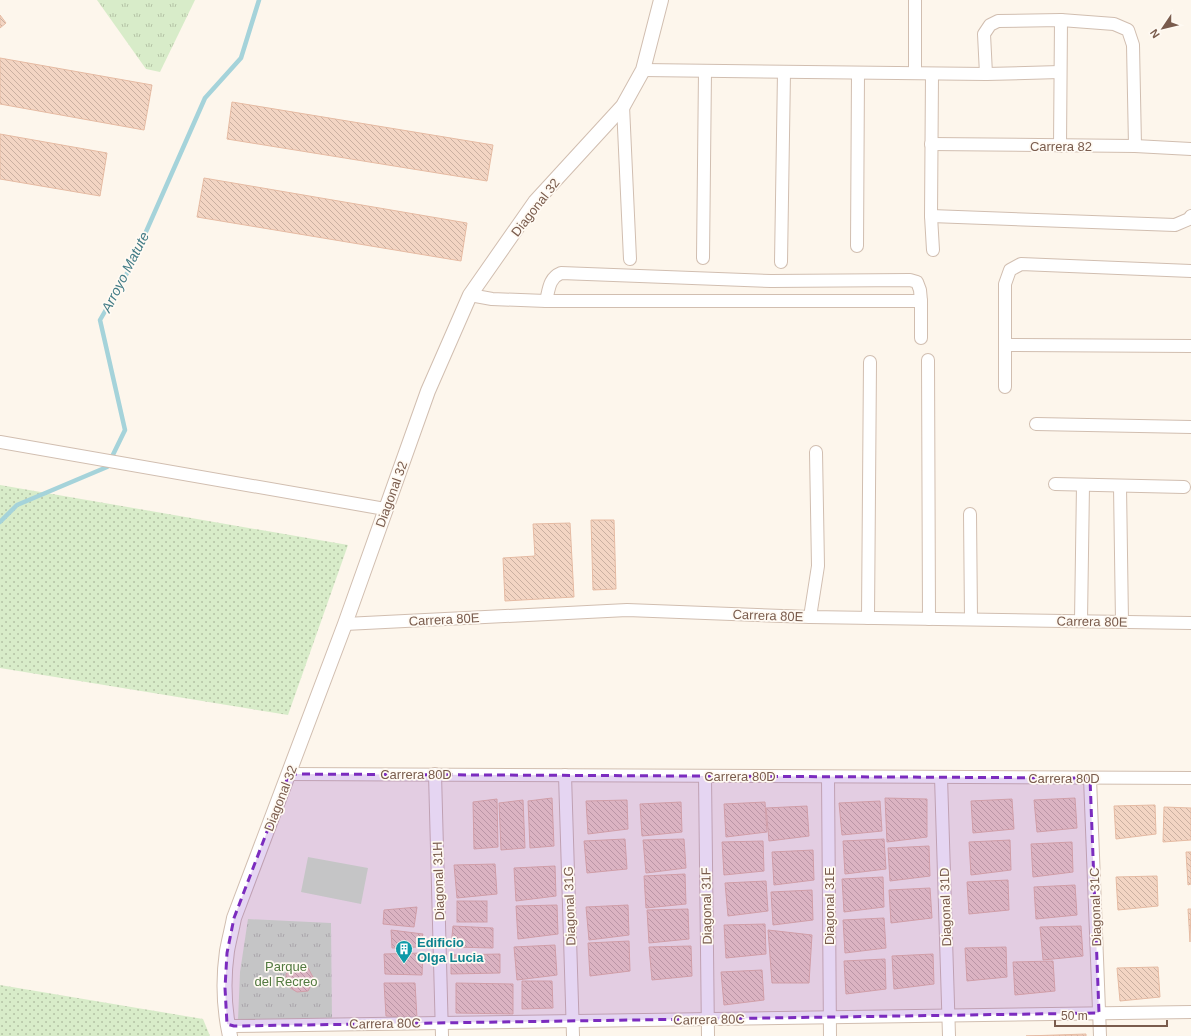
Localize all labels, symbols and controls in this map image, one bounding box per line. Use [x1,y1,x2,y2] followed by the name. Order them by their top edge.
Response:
[1143,8,1183,48] north arrow
[1148,27,1162,40] text: N
[1030,139,1092,154] street label: Carrera 82
[508,175,563,239] street label: Diagonal 32
[97,229,152,316] water label: Arroyo Matute
[373,459,410,529] street label: Diagonal 32
[732,607,804,624] street label: Carrera 80E
[408,610,480,629] street label: Carrera 80E
[1056,613,1128,630] street label: Carrera 80E
[261,763,300,833] street label: Diagonal 32
[380,767,452,782] street label: Carrera 80D
[704,769,776,784] street label: Carrera 80D
[1028,771,1100,786] street label: Carrera 80D
[430,841,447,921] street label: Diagonal 31H
[561,866,578,946] street label: Diagonal 31G
[698,867,715,945] street label: Diagonal 31F
[822,867,837,945] street label: Diagonal 31E
[937,867,954,947] street label: Diagonal 31D
[1087,867,1104,947] street label: Diagonal 31C
[417,935,484,965] place label: Edificio Olga Lucia
[394,939,414,964] building icon: Edificio Olga Lucia
[255,959,317,989] park label: Parque del Recreo
[1055,1002,1167,1028] scale bar
[1061,1009,1088,1023] text: 50 m
[673,1011,745,1028] street label: Carrera 80C
[349,1015,421,1032] street label: Carrera 80C

